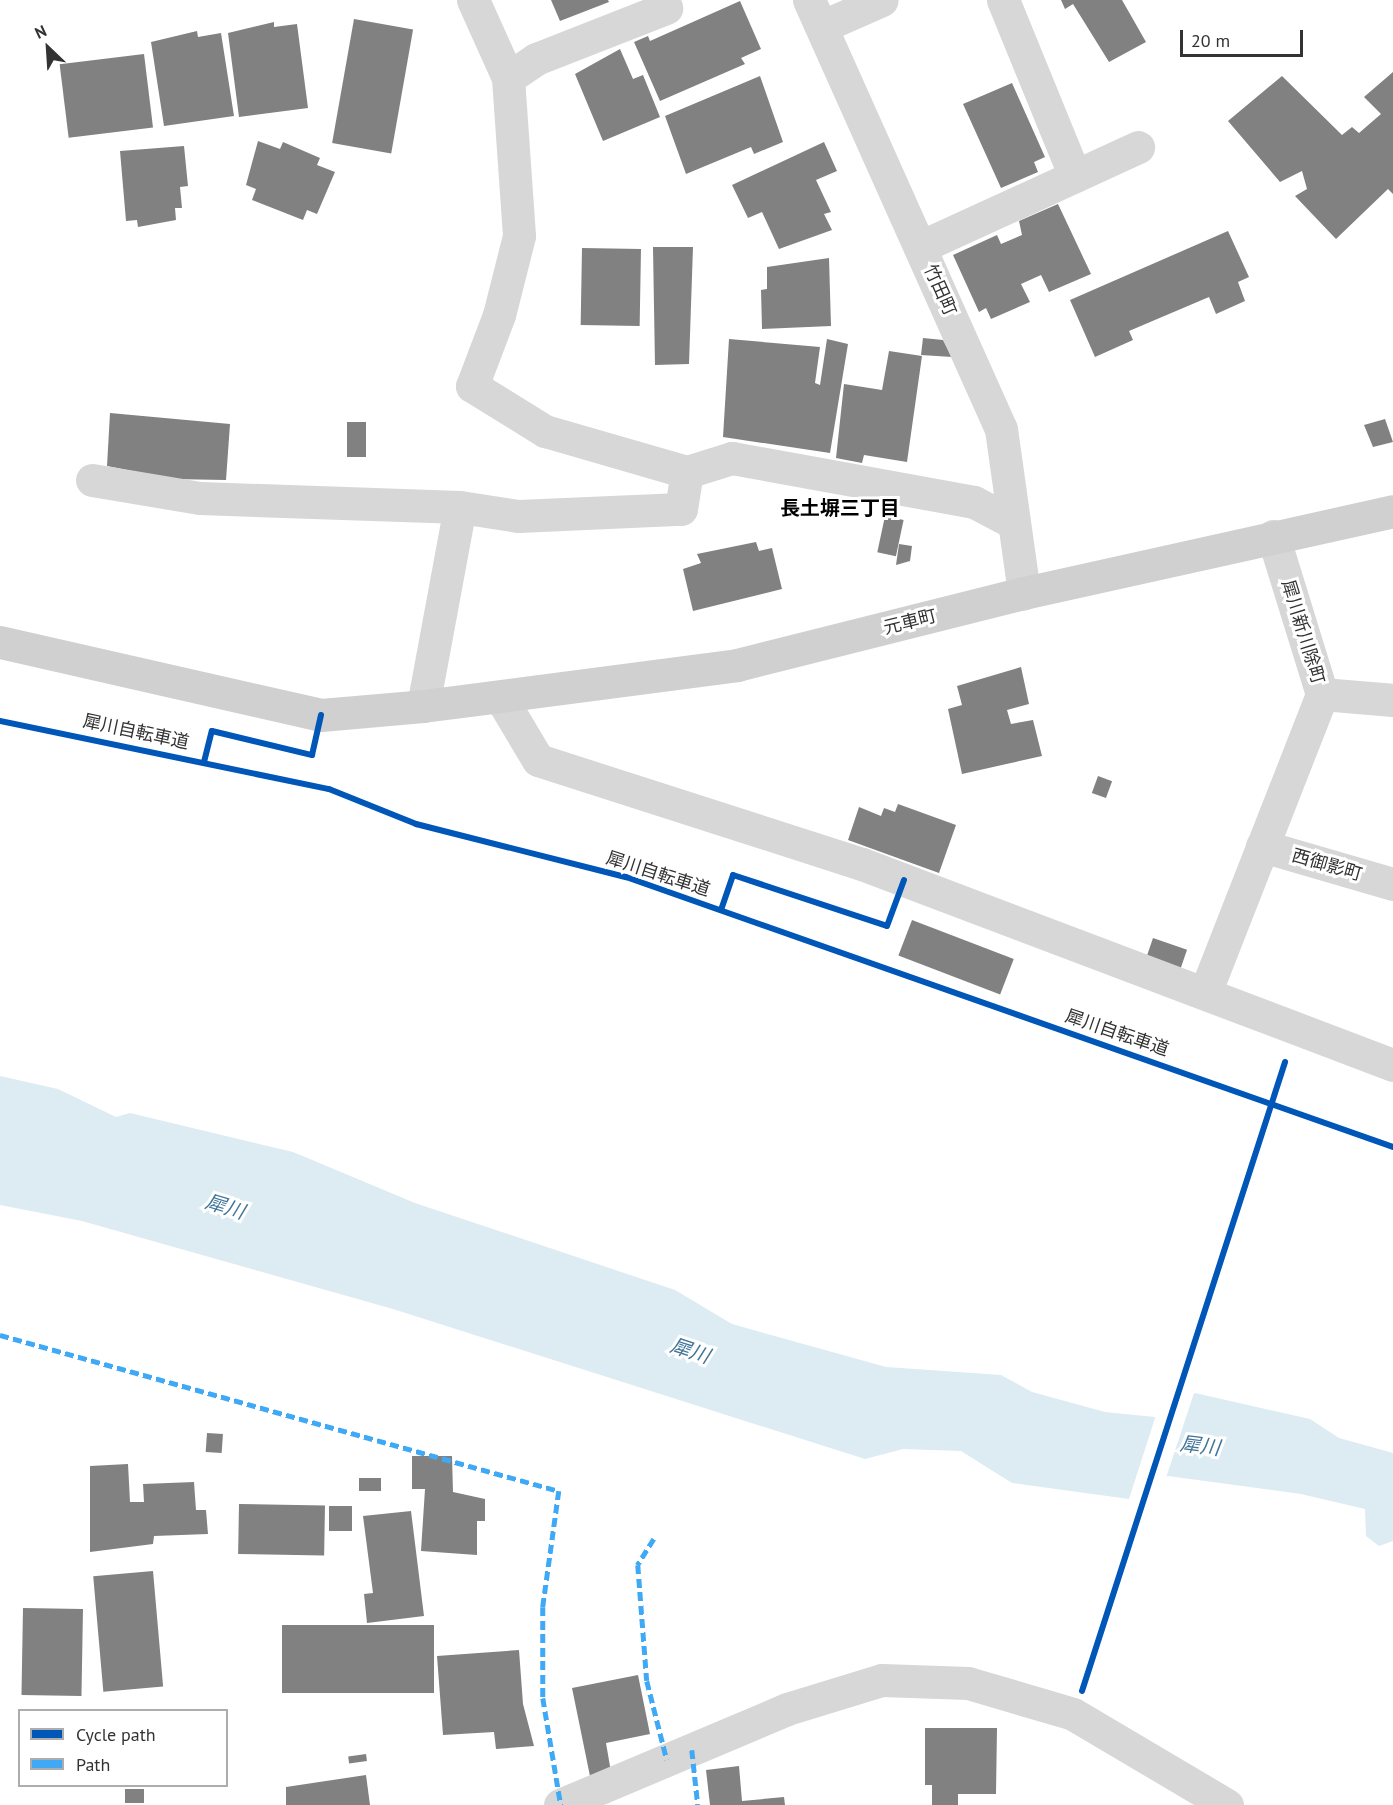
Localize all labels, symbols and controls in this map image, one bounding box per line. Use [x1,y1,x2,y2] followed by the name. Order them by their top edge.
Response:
[18,18,78,78] north arrow
[1183,18,1306,56] scale bar
[31,20,49,43] text: N
[1191,29,1230,52] text: 20 m
[919,261,961,319] street label: 竹田町
[780,496,900,520] district label: 長土塀三丁目
[1277,577,1329,687] street label: 犀川新川除町
[881,605,939,639] street label: 元車町
[81,710,191,754] street label: 犀川自転車道
[1289,845,1365,885] street label: 西御影町
[603,847,713,901] street label: 犀川自転車道
[1062,1005,1172,1061] street label: 犀川自転車道
[202,1190,248,1224] water label: 犀川
[667,1333,713,1369] water label: 犀川
[1179,1432,1221,1460] water label: 犀川
[18,1709,228,1787] legend
[76,1723,156,1746] text: Cycle path
[76,1753,110,1776] text: Path

